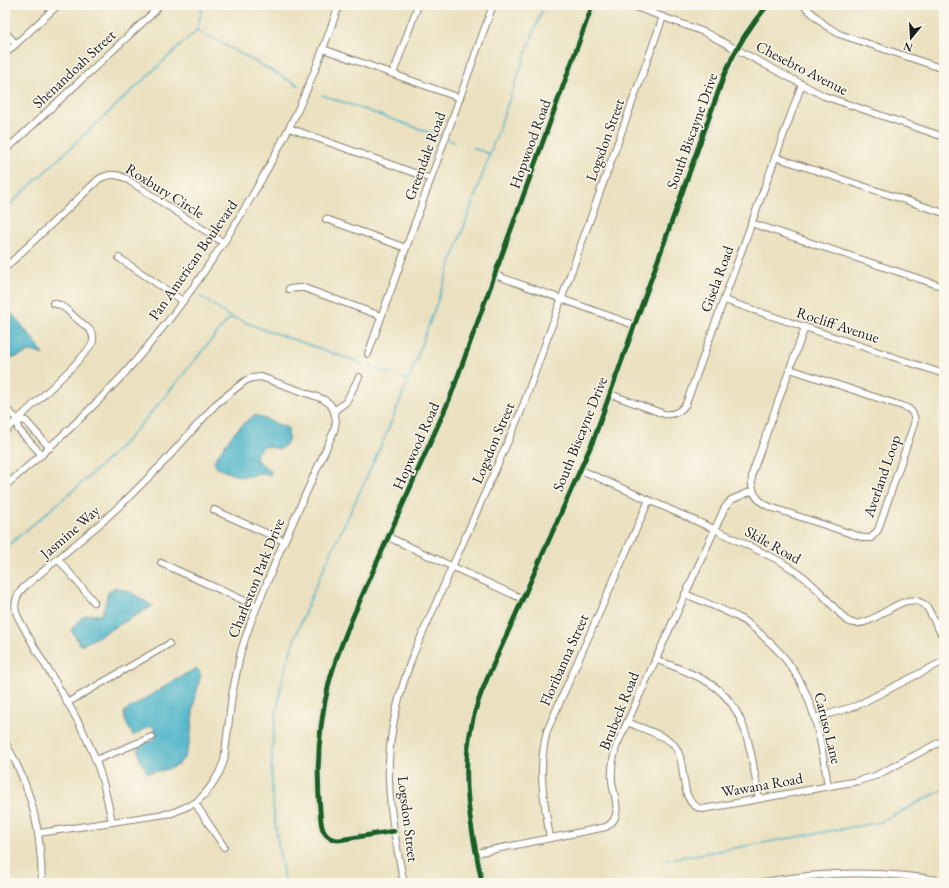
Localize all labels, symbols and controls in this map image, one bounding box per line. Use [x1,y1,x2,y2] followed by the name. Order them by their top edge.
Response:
[891,18,931,58] north arrow
[28,25,119,112] street label: Shenandoah Street
[753,36,852,99] street label: Chesebro Avenue
[901,39,914,56] text: N
[662,70,721,191] street label: South Biscayne Drive
[505,96,555,191] street label: Hopwood Road
[581,96,628,184] street label: Logsdon Street
[400,109,449,203] street label: Greendale Road
[122,159,208,222] street label: Roxbury Circle
[144,196,241,323] street label: Pan American Boulevard
[696,243,737,315] street label: Gisela Road
[794,302,882,347] street label: Rocliff Avenue
[548,373,611,494] street label: South Biscayne Drive
[388,399,443,493] street label: Hopwood Road
[467,399,518,486] street label: Logsdon Street
[858,432,905,520] street label: Averland Loop
[34,500,104,564] street label: Jasmine Way
[223,515,288,640] street label: Charleston Park Drive
[742,521,805,568] street label: Skile Road
[535,611,592,709] street label: Floribanna Street
[594,669,643,753] street label: Brubeck Road
[810,690,847,766] street label: Caruso Lane
[720,768,804,801] street label: Wawana Road
[394,775,423,863] street label: Logsdon Street

